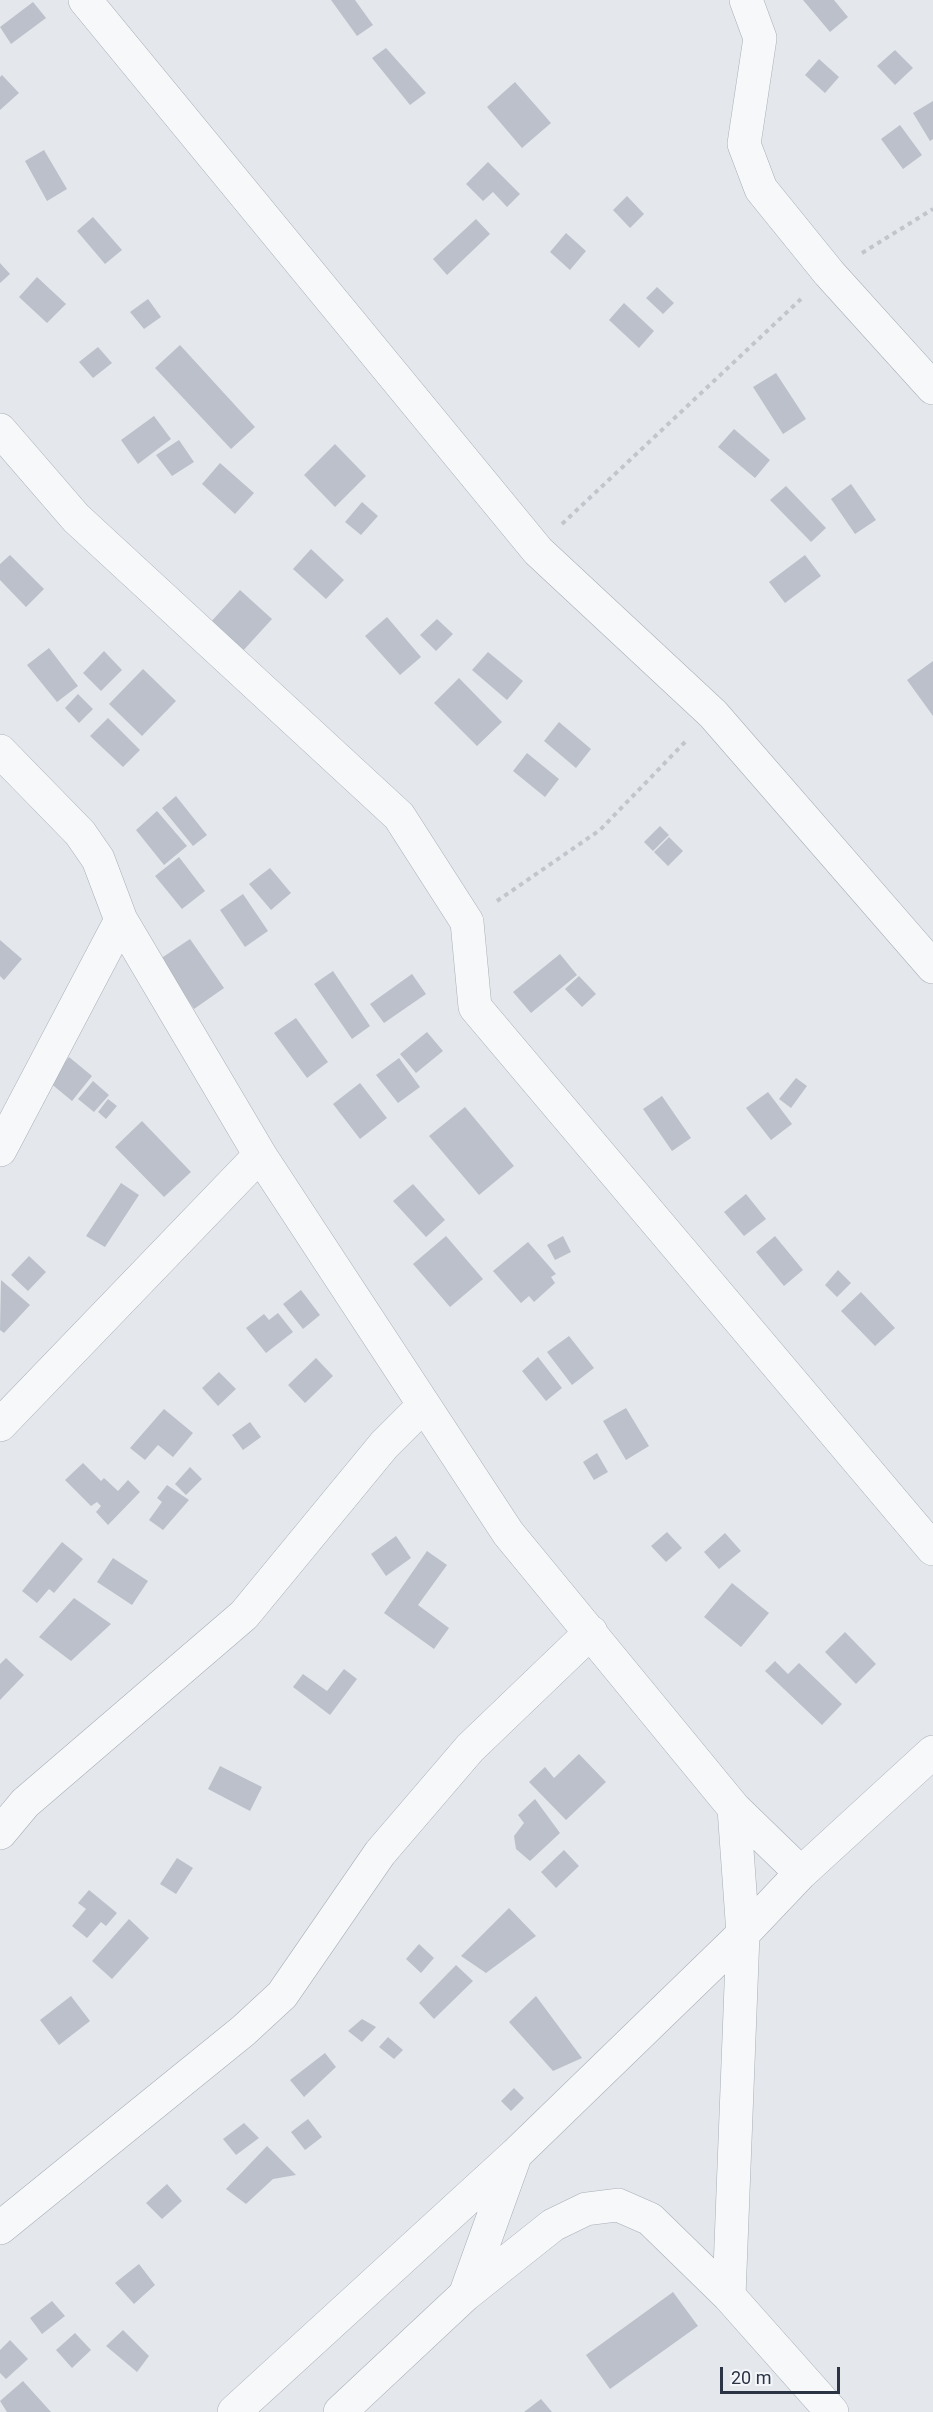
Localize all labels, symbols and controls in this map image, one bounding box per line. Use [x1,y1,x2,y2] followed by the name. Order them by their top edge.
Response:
[723,2355,843,2393] scale bar
[731,2367,771,2388] text: 20 m

